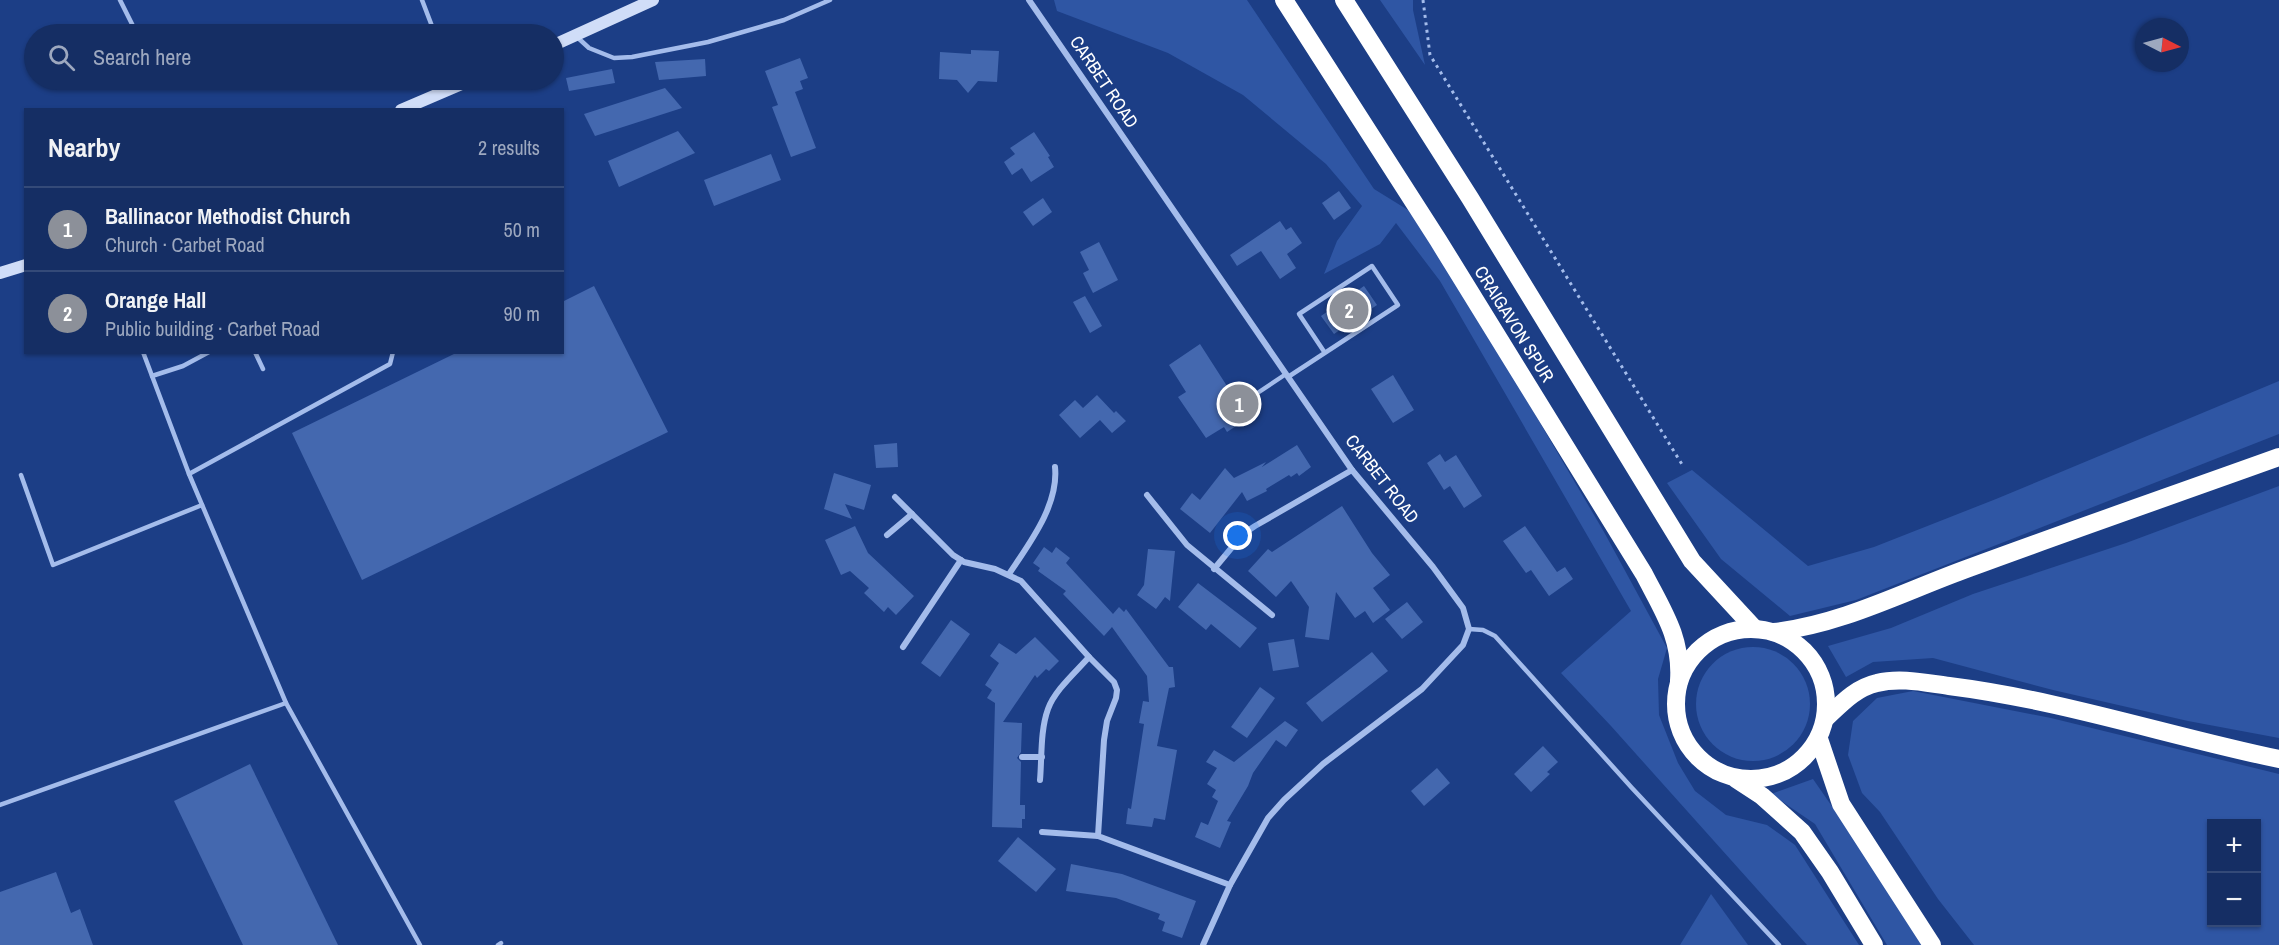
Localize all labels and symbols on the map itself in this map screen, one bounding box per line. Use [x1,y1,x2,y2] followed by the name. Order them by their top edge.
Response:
[2135,18,2189,72] north arrow
[1064,31,1145,133] street label: CARBET ROAD
[1469,261,1560,387] street label: CRAIGAVON SPUR
[1330,288,1368,332] pin: 2
[1220,382,1258,426] pin: 1
[1340,429,1425,528] street label: CARBET ROAD
[1223,521,1252,550] your location

